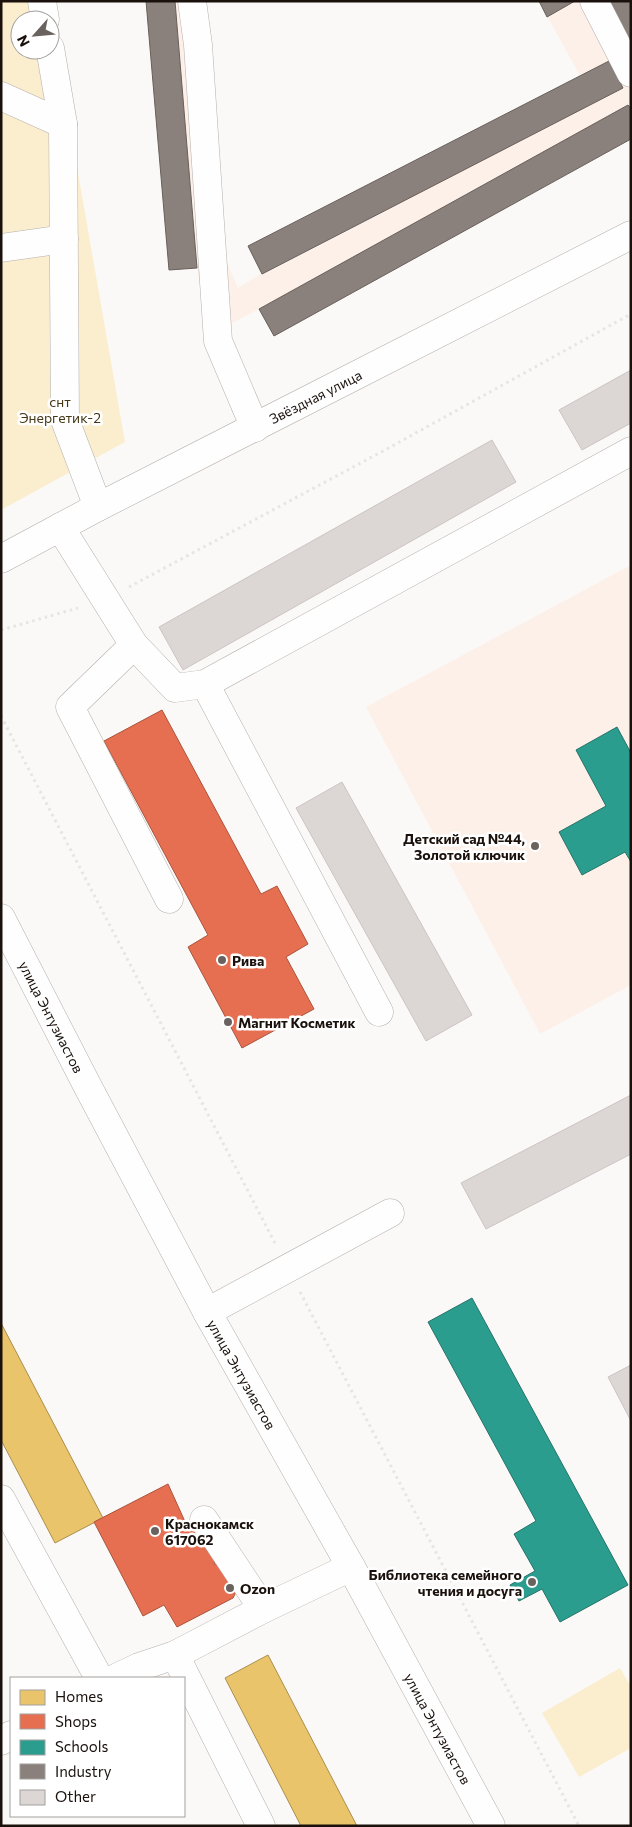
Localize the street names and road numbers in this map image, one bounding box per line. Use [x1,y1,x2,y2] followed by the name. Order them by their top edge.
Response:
[266,365,364,427] street label: Звёздная улица
[16,958,88,1076] street label: улица Энтузиастов
[204,1316,280,1432] street label: улица Энтузиастов
[401,1670,475,1787] street label: улица Энтузиастов

